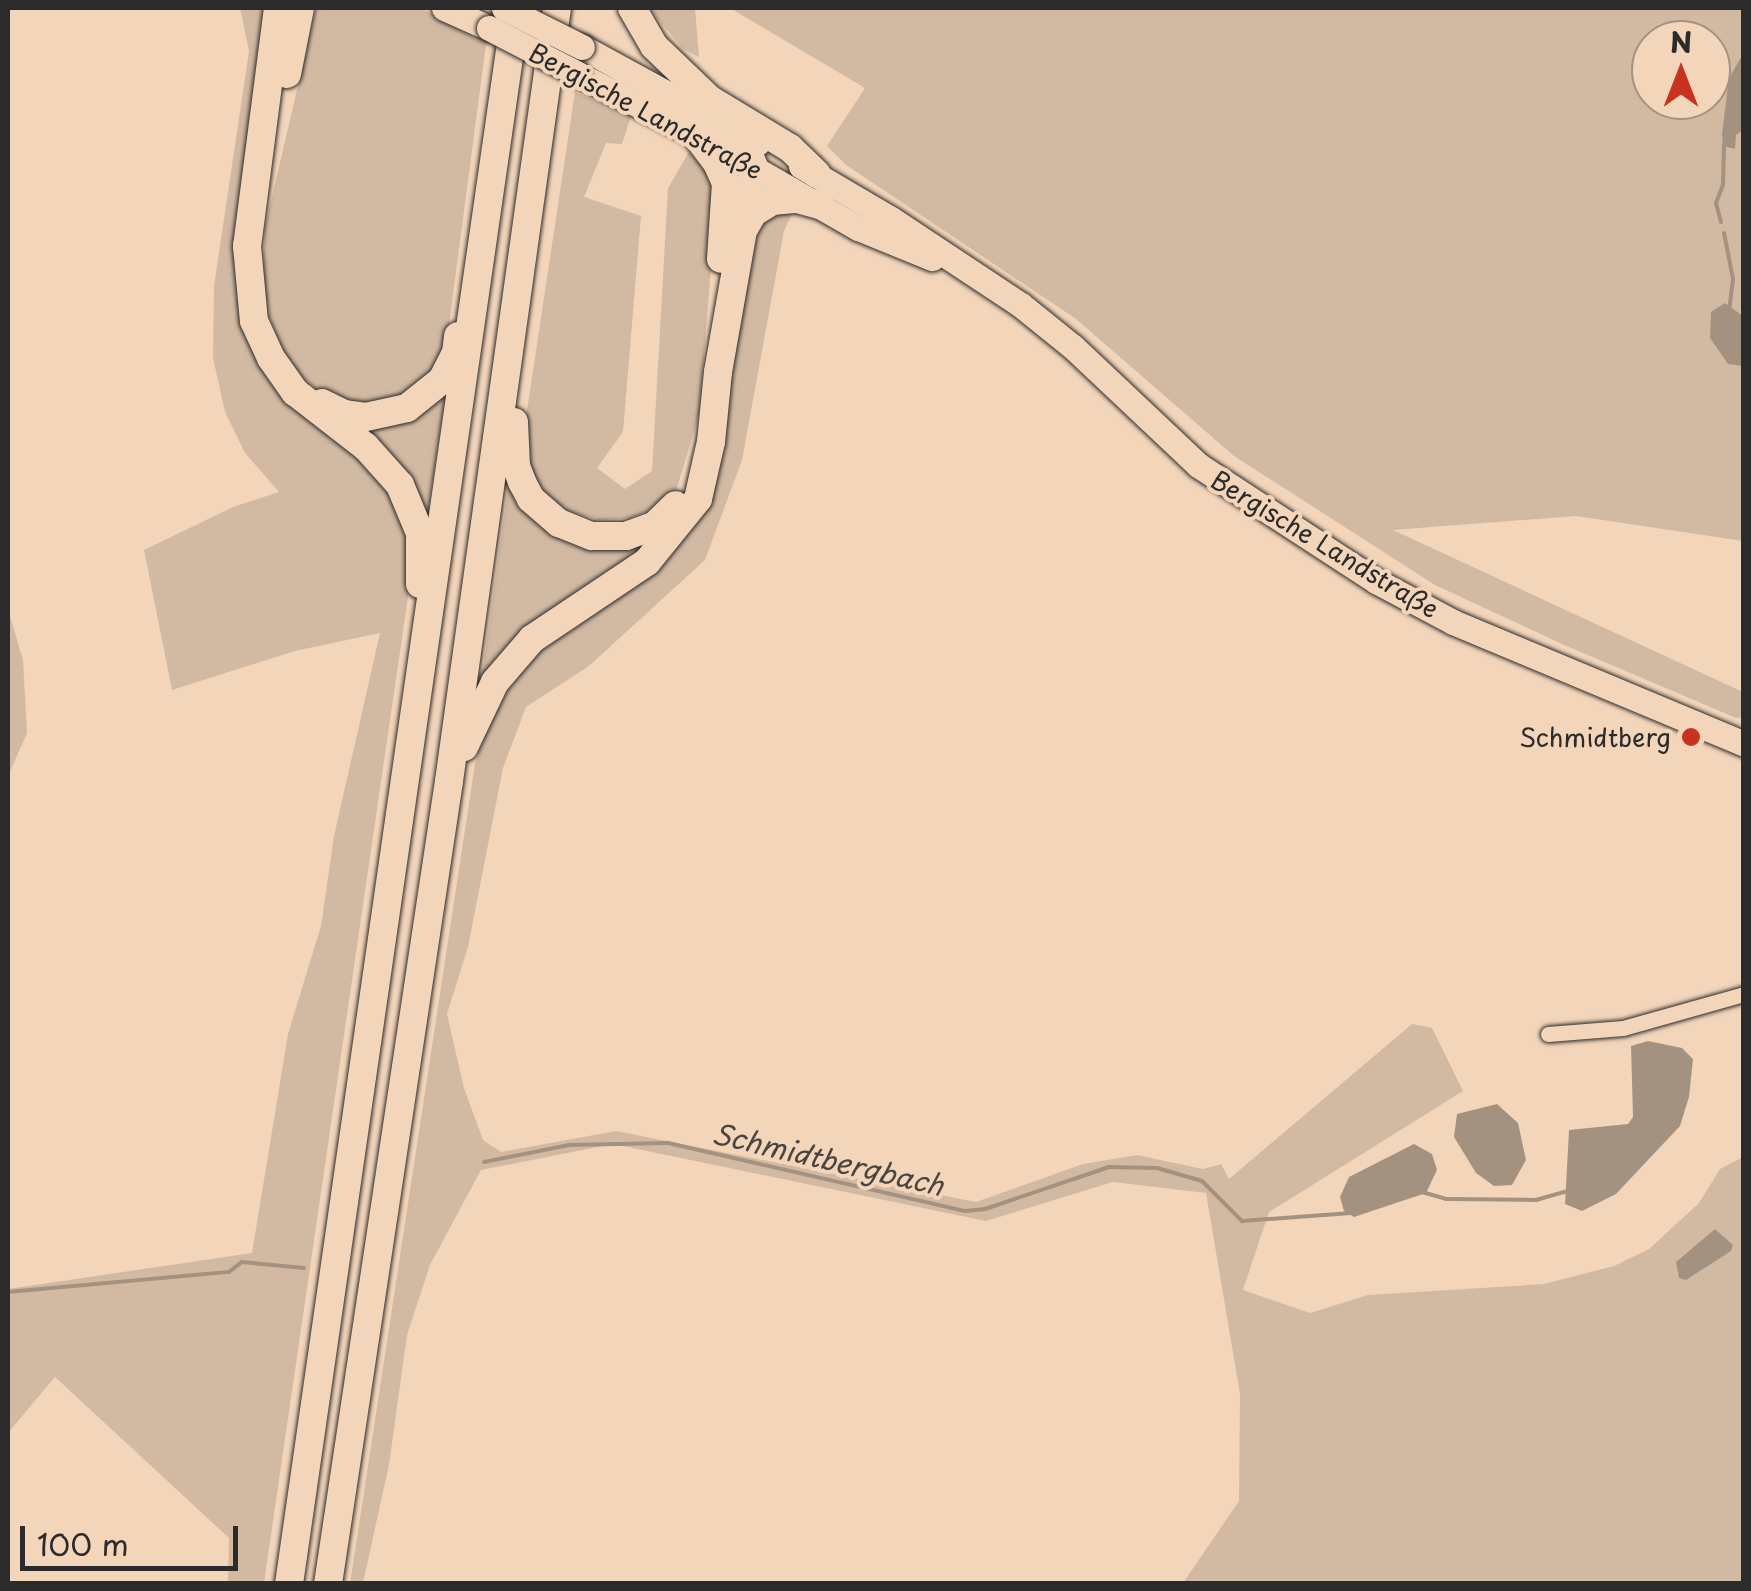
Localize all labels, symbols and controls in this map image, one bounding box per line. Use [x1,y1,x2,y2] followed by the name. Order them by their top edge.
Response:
[1631,20,1731,120] north arrow
[1670,20,1692,63] text: N
[523,36,769,186] street label: Bergische Landstraße
[1205,464,1445,624] street label: Bergische Landstraße
[1519,722,1671,752] place label: Schmidtberg
[1680,726,1702,748] marker: Schmidtberg
[709,1116,947,1202] water label: Schmidtbergbach
[25,1506,242,1568] scale bar
[37,1521,129,1566] text: 100 m

